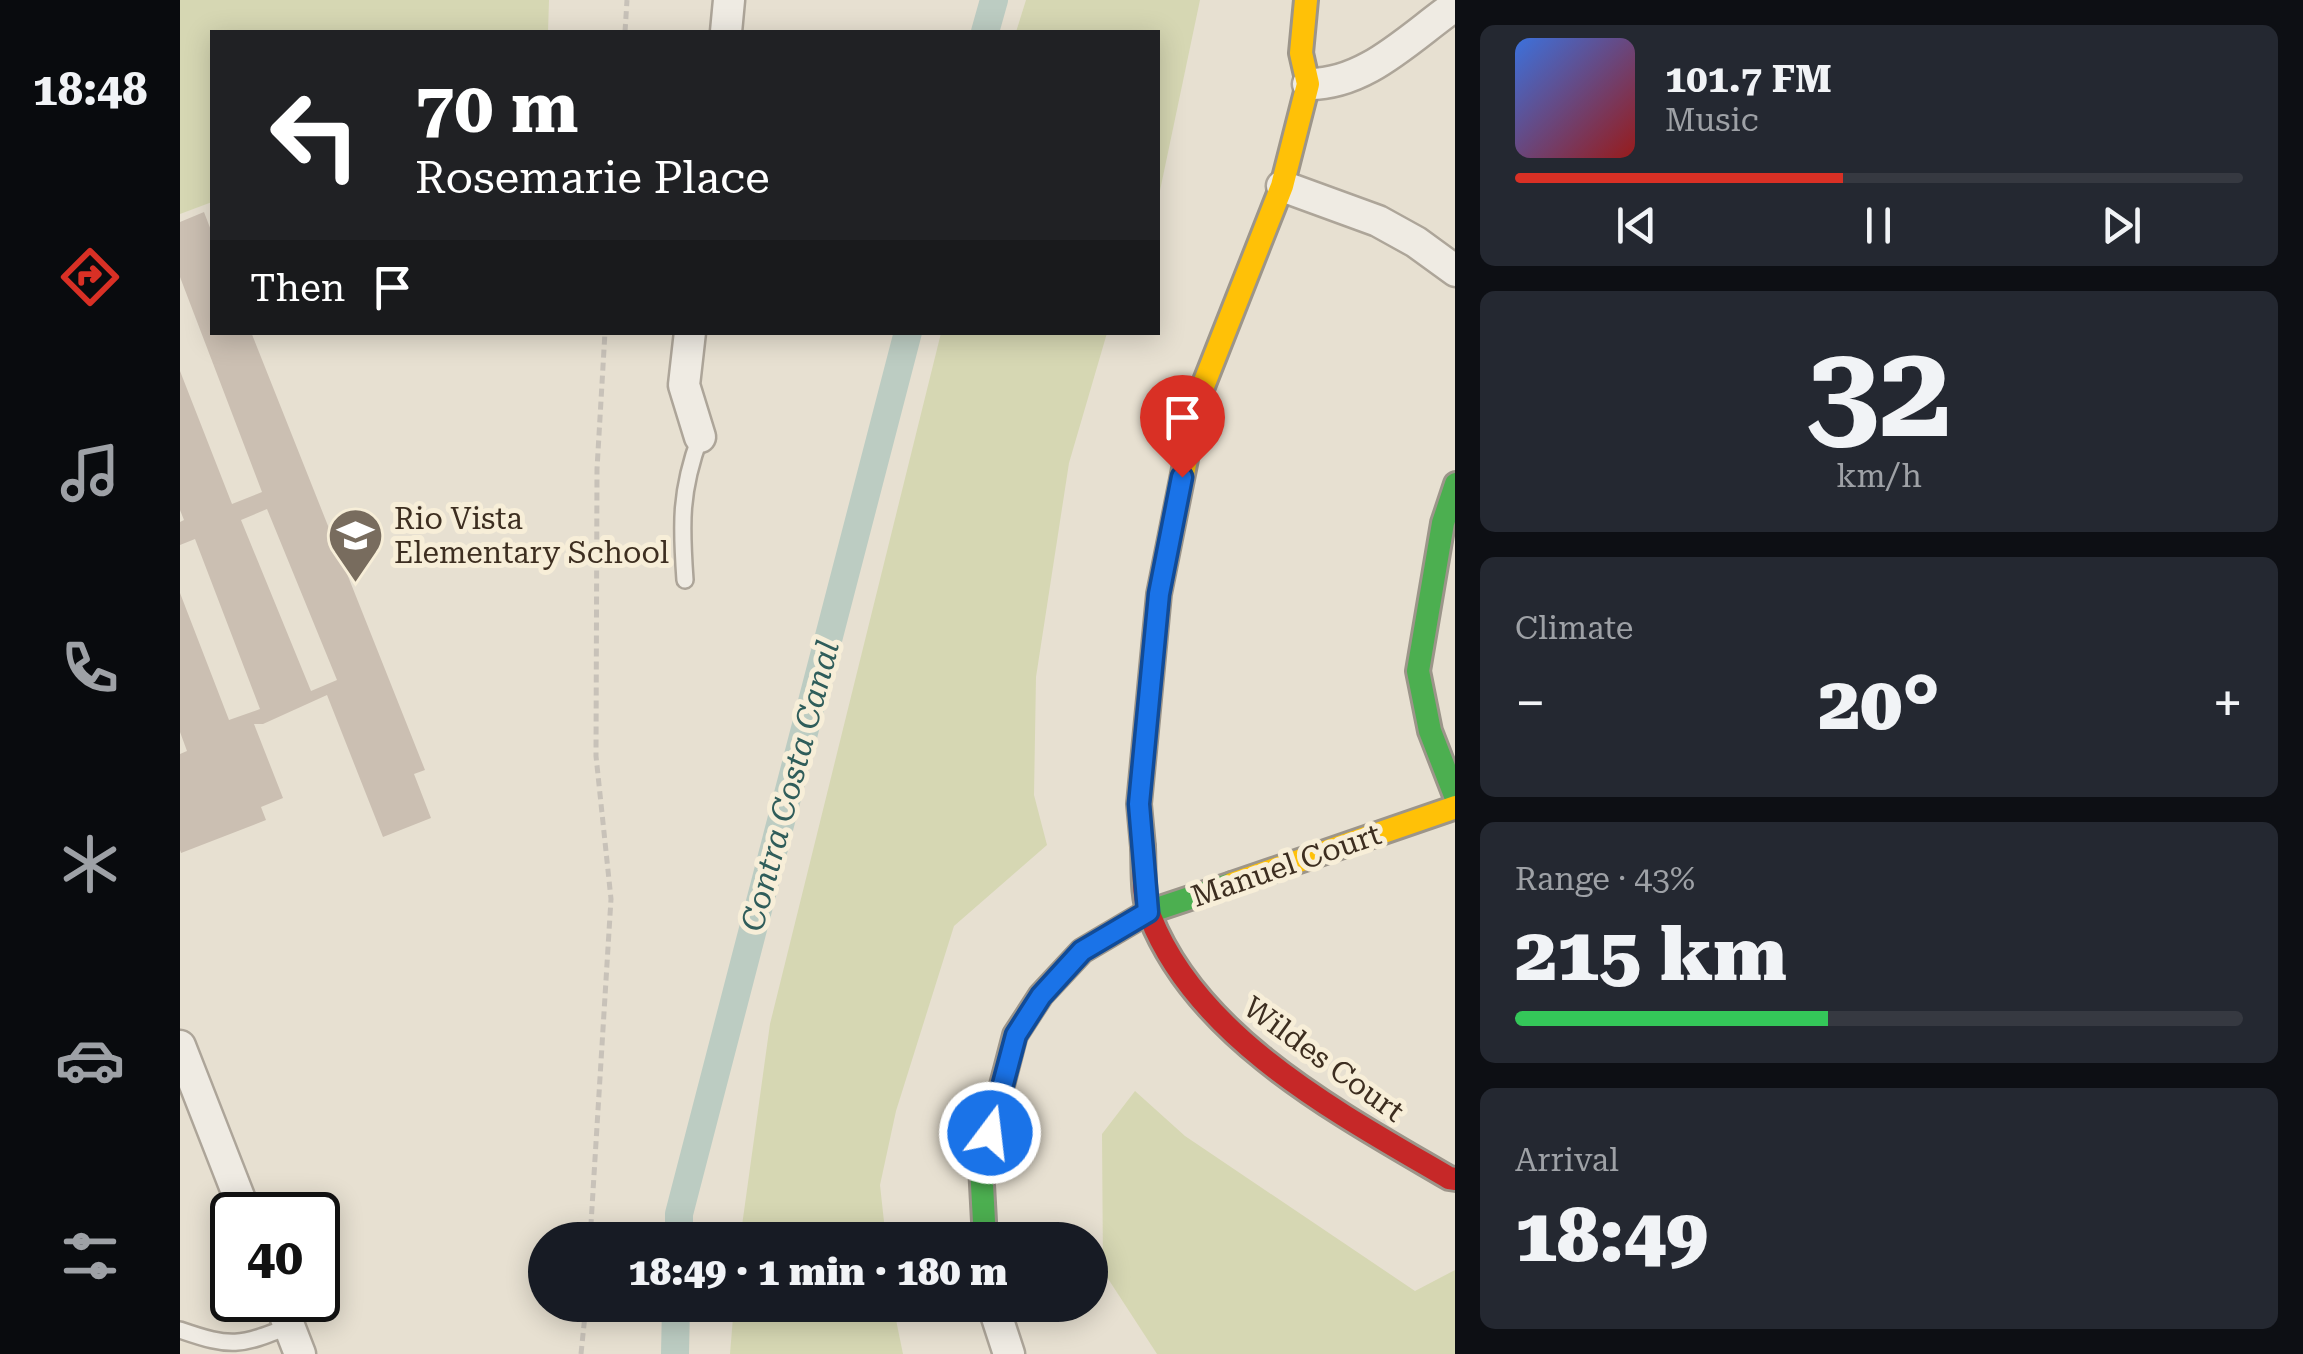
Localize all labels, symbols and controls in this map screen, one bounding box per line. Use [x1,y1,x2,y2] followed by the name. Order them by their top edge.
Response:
[1665,57,1832,101] text: 101.7 FM
[33,63,147,116] text: 18:48
[415,67,579,149] text: 70 m
[250,70,380,200] icon: left
[1665,101,1759,139] text: Music
[415,151,770,204] text: Rosemarie Place
[1609,198,1664,253] icon: previous
[1851,198,1906,253] icon: pause
[2094,198,2149,253] icon: next
[55,242,125,312] icon: directions
[365,260,420,315] icon: arrive
[250,266,345,310] text: Then
[1806,315,1952,468] text: 32
[1140,375,1225,478] pin
[1155,390,1210,445] icon: arrive
[55,438,125,508] icon: music
[1836,457,1922,495] text: km/h
[394,501,669,570] place label: Rio Vista Elementary School
[325,505,385,584] school or university icon: Rio Vista Elementary School
[1515,609,1633,647] text: Climate
[55,633,125,703] icon: phone
[733,637,847,935] water label: Contra Costa Canal
[1818,659,1940,747] text: 20°
[1515,671,1546,735] text: −
[2212,671,2243,735] text: +
[1187,816,1385,914] street label: Manuel Court
[55,829,125,899] icon: climate
[1515,860,1695,898] text: Range · 43%
[1515,910,1787,998] text: 215 km
[1237,989,1411,1129] street label: Wildes Court
[55,1025,125,1095] icon: car
[938,1081,1042,1185] position arrow
[1515,1141,1619,1179] text: Arrival
[1515,1191,1708,1279] text: 18:49
[210,1192,340,1322] speed limit sign: 40
[55,1221,125,1291] icon: filters
[628,1250,1008,1294] text: 18:49 · 1 min · 180 m

